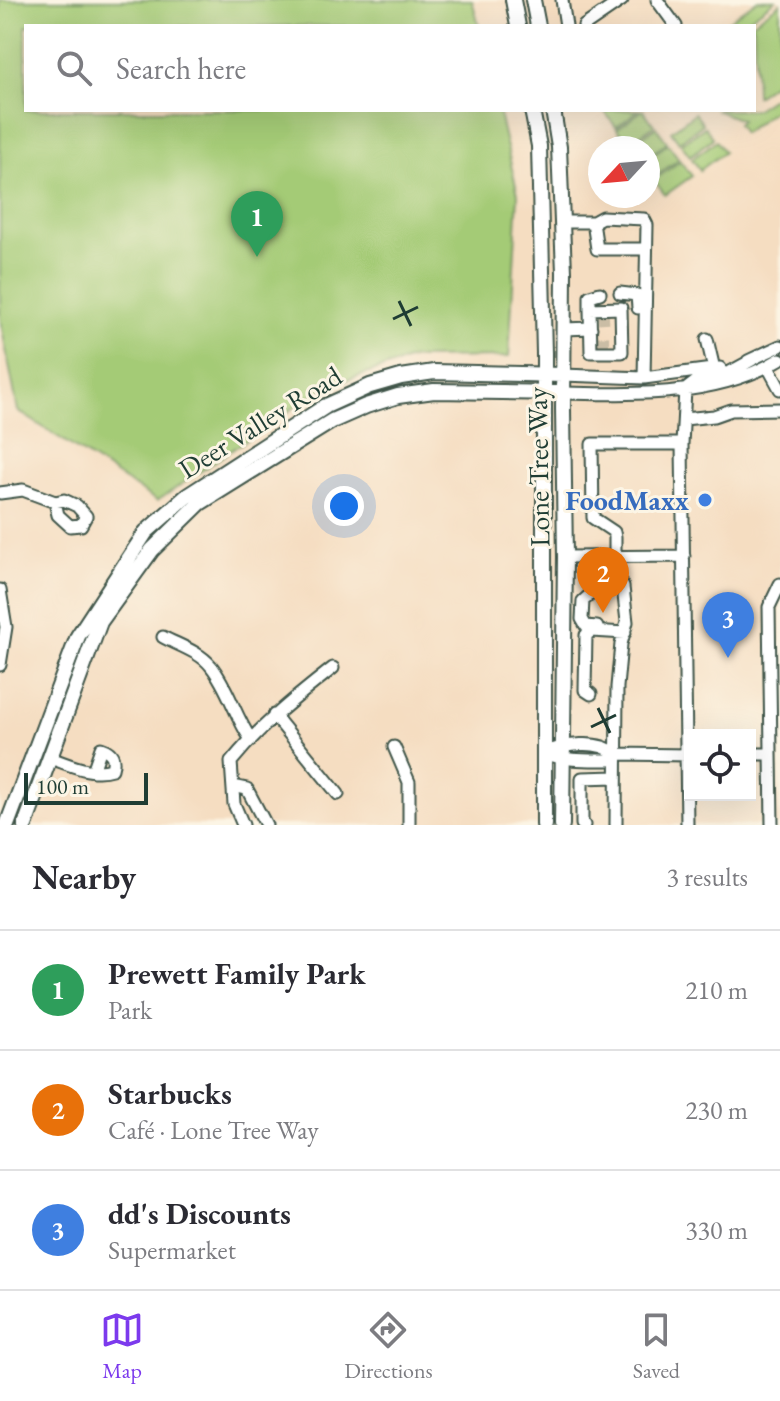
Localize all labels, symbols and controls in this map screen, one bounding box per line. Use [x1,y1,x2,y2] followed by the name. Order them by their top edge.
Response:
[24,24,756,112] search box
[52,46,96,90] icon: search
[116,49,246,88] text: Search here
[588,136,660,208] north arrow
[231,191,283,257] pin: 1
[172,357,349,486] street label: Deer Valley Road
[519,386,557,547] street label: Lone Tree Way
[565,482,689,518] place label: FoodMaxx
[324,486,364,526] your location
[696,491,714,509] marker: FoodMaxx
[577,547,629,613] pin: 2
[702,592,754,658] pin: 3
[684,729,756,801] map controls
[684,729,756,801] button: locate
[24,769,148,805] scale bar
[36,772,89,801] text: 100 m
[32,855,136,899] text: Nearby
[667,860,748,894] text: 3 results
[108,954,366,993] text: Prewett Family Park
[51,973,65,1007] text: 1
[685,973,748,1007] text: 210 m
[108,993,152,1027] text: Park
[108,1074,232,1113] text: Starbucks
[51,1093,65,1127] text: 2
[685,1093,748,1127] text: 230 m
[108,1113,319,1147] text: Café · Lone Tree Way
[108,1194,291,1233] text: dd's Discounts
[51,1213,65,1247] text: 3
[685,1213,748,1247] text: 330 m
[108,1233,236,1267] text: Supermarket
[100,1308,144,1385] tab: Map
[344,1308,433,1385] tab: Directions
[633,1308,680,1385] tab: Saved

